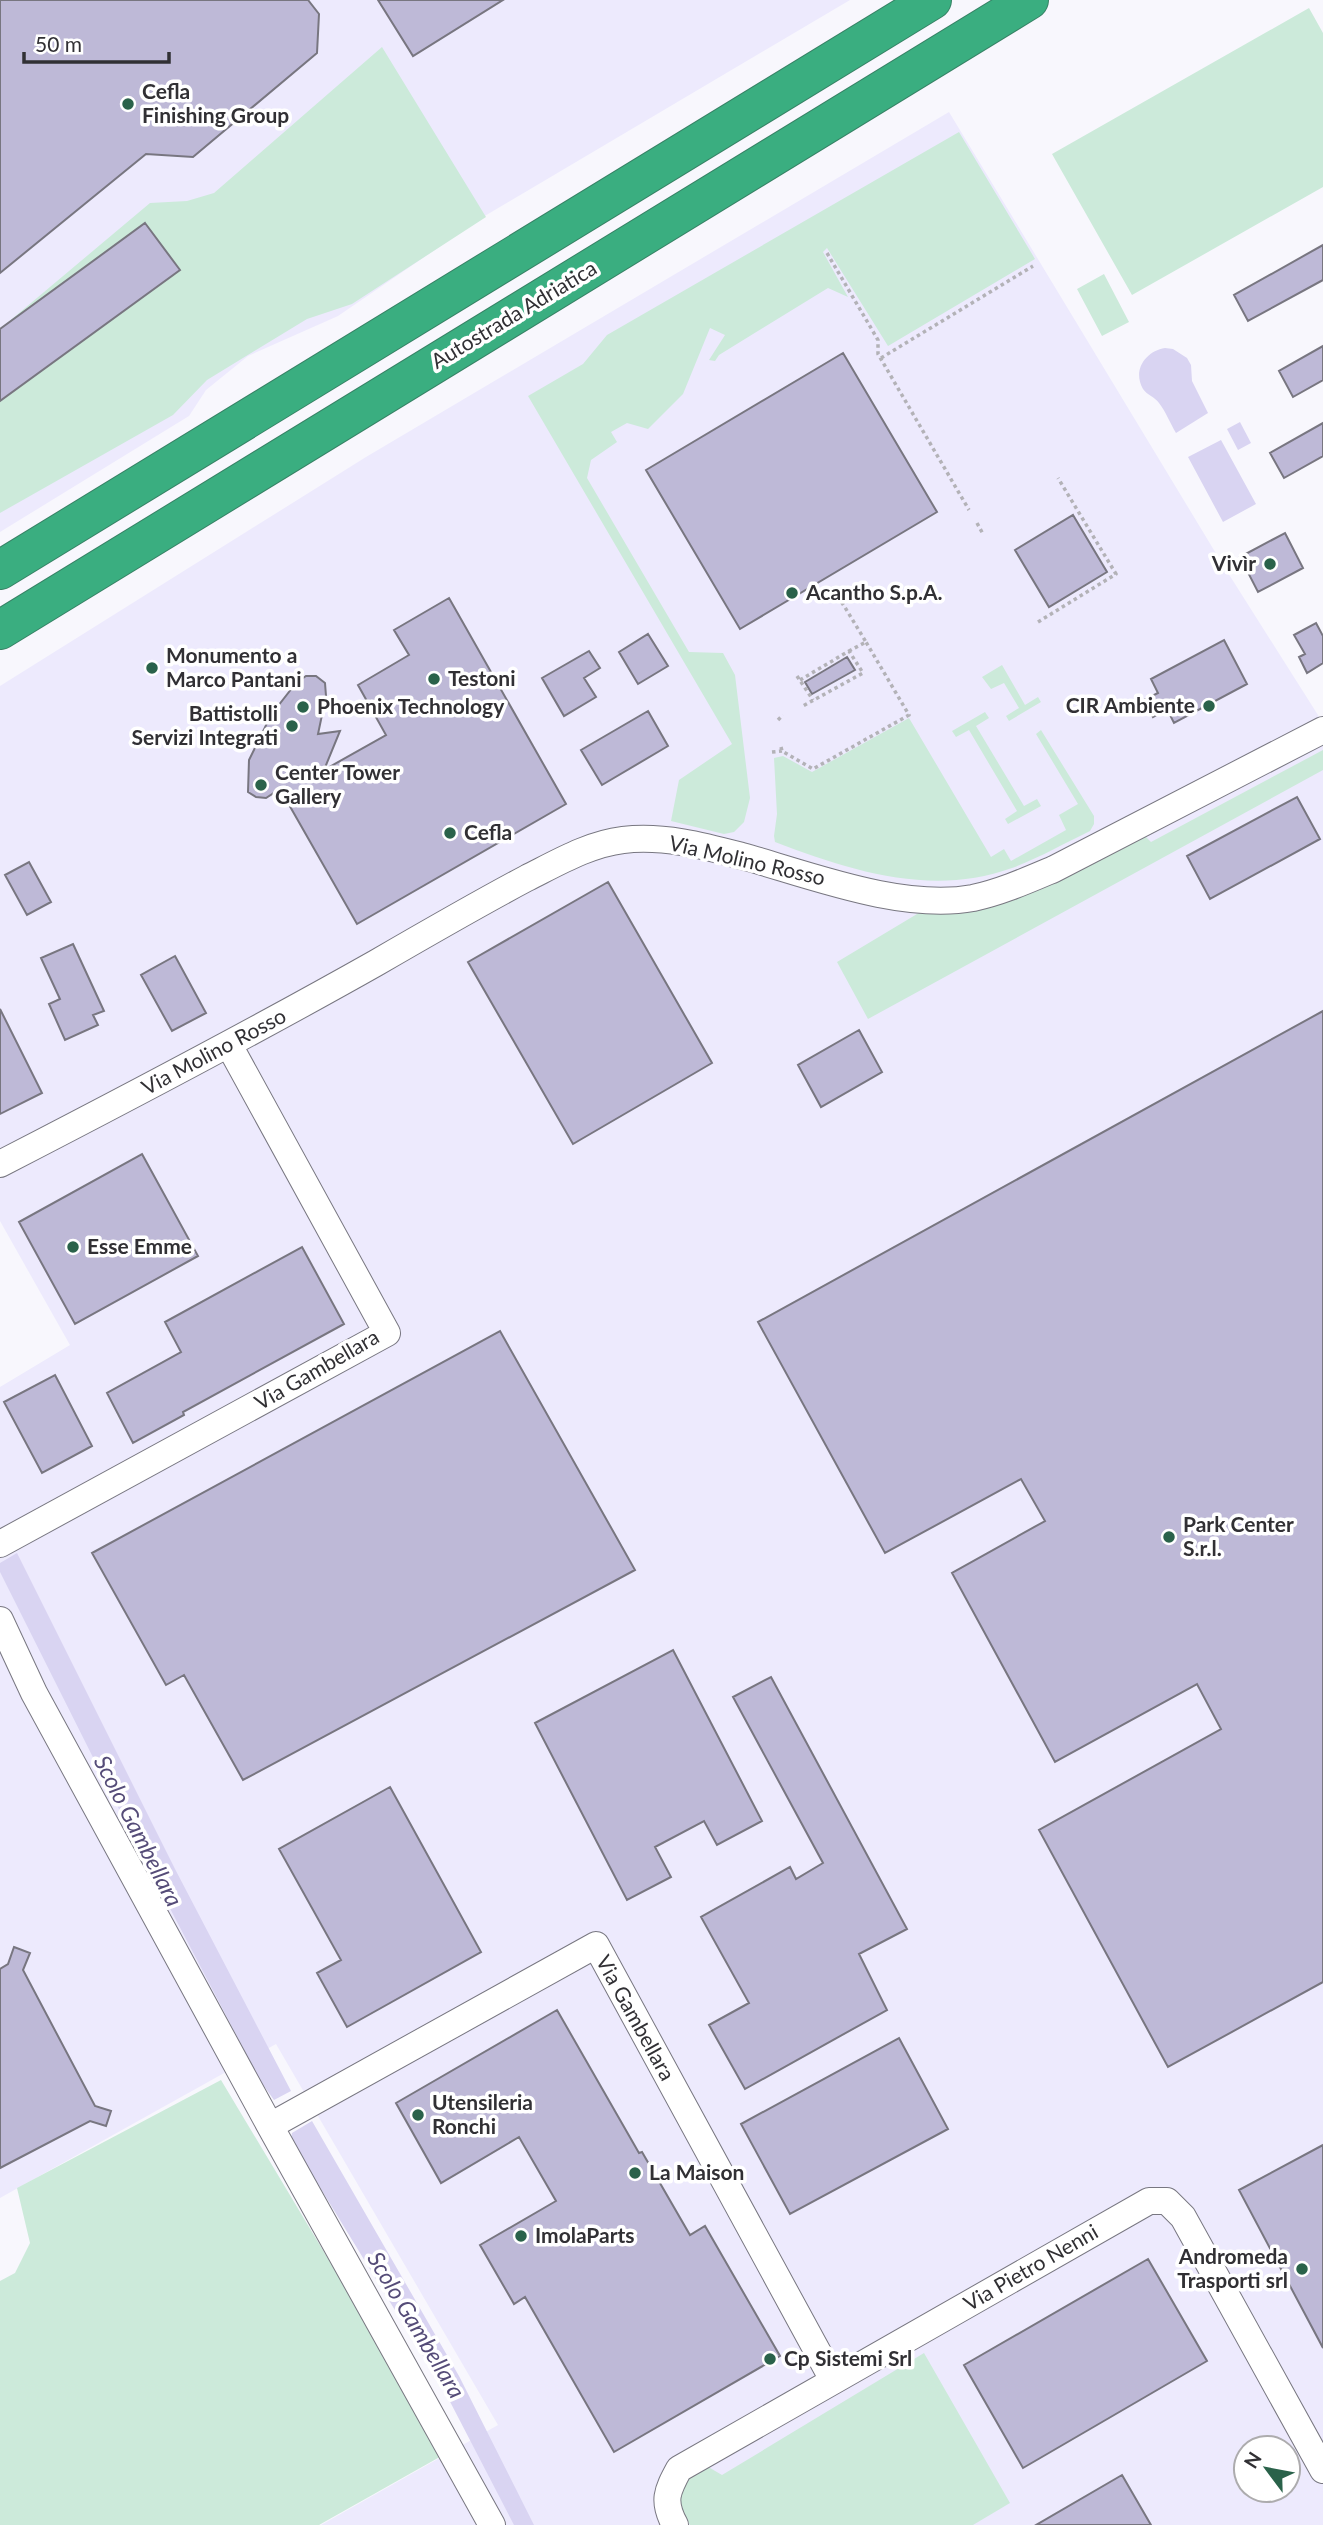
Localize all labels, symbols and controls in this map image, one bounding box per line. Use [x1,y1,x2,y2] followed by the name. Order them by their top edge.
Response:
[24,21,170,65] scale bar
[35,31,82,56] text: 50 m
[142,78,289,127] place label: Cefla Finishing Group
[120,96,136,112] marker: Cefla Finishing Group
[426,254,600,373] street label: Autostrada Adriatica
[1211,550,1256,575] place label: Vivìr
[1262,556,1278,572] marker: Vivìr
[805,579,943,604] place label: Acantho S.p.A.
[784,585,800,601] marker: Acantho S.p.A.
[166,642,302,691] place label: Monumento a Marco Pantani
[144,660,160,676] marker: Monumento a Marco Pantani
[448,665,515,690] place label: Testoni
[426,671,442,687] marker: Testoni
[1066,692,1195,717] place label: CIR Ambiente
[317,693,505,718] place label: Phoenix Technology
[1201,698,1217,714] marker: CIR Ambiente
[295,699,311,715] marker: Phoenix Technology
[131,700,278,749] place label: Battistolli Servizi Integrati
[284,718,300,734] marker: Battistolli Servizi Integrati
[275,759,400,808] place label: Center Tower Gallery
[253,777,269,793] marker: Center Tower Gallery
[464,819,512,844] place label: Cefla
[442,825,458,841] marker: Cefla
[667,829,828,890] street label: Via Molino Rosso
[137,1002,290,1099] street label: Via Molino Rosso
[87,1233,192,1258] place label: Esse Emme
[65,1239,81,1255] marker: Esse Emme
[250,1323,383,1414] street label: Via Gambellara
[1183,1511,1294,1560] place label: Park Center S.r.l.
[1161,1529,1177,1545] marker: Park Center S.r.l.
[89,1750,189,1911] water label: Scolo Gambellara
[592,1950,681,2084] street label: Via Gambellara
[432,2089,533,2138] place label: Utensileria Ronchi
[410,2107,426,2123] marker: Utensileria Ronchi
[649,2159,744,2184] place label: La Maison
[627,2165,643,2181] marker: La Maison
[959,2218,1102,2315] street label: Via Pietro Nenni
[535,2222,635,2247] place label: ImolaParts
[513,2228,529,2244] marker: ImolaParts
[1177,2243,1288,2292] place label: Andromeda Trasporti srl
[362,2246,472,2403] water label: Scolo Gambellara
[1294,2261,1310,2277] marker: Andromeda Trasporti srl
[784,2345,912,2370] place label: Cp Sistemi Srl
[762,2351,778,2367] marker: Cp Sistemi Srl
[1232,2434,1302,2504] north arrow
[1239,2447,1266,2472] text: N

